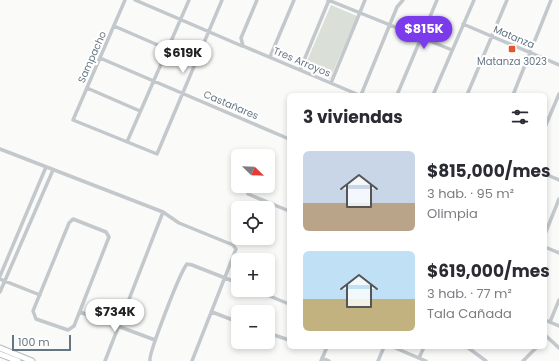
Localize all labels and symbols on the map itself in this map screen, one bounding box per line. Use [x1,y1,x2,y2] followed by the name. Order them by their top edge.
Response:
[396,16,452,50] pin: $815K
[491,22,537,52] street label: Matanza
[74,29,110,85] street label: Sampacho
[155,40,211,74] pin: $619K
[271,43,333,81] street label: Tres Arroyos
[507,44,517,54] marker: Matanza 3023
[477,54,547,69] place label: Matanza 3023
[201,87,261,123] street label: Castañares
[231,149,275,193] north arrow
[87,299,143,333] pin: $734K
[12,333,71,352] scale bar

